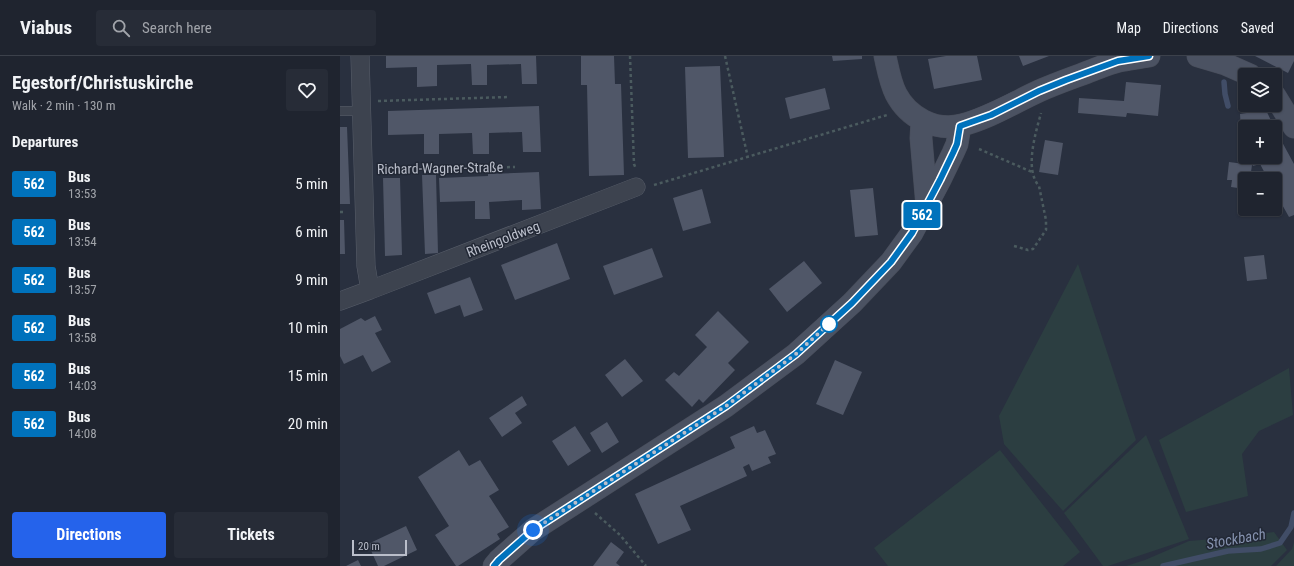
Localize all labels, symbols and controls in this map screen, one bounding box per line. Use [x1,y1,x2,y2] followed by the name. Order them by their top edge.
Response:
[96,10,376,46] search box
[20,16,72,39] text: Viabus
[110,17,132,39] icon: search
[142,19,212,37] text: Search here
[1117,20,1141,36] text: Map
[1163,20,1219,36] text: Directions
[1241,20,1274,36] text: Saved
[1238,68,1282,216] map controls
[1238,68,1282,112] button: layers
[286,69,328,111] button: heart
[12,71,193,94] text: Egestorf/Christuskirche
[12,98,116,113] text: Walk · 2 min · 130 m
[1238,120,1282,164] button: +
[12,133,78,151] text: Departures
[377,159,504,177] street label: Richard-Wagner-Straße
[68,168,91,186] text: Bus
[1238,172,1282,216] button: −
[295,175,328,193] text: 5 min
[23,176,45,192] text: 562
[68,186,97,201] text: 13:53
[899,202,945,228] line badge: 562
[911,207,933,223] text: 562
[68,216,91,234] text: Bus
[464,218,542,260] street label: Rheingoldweg
[295,223,328,241] text: 6 min
[23,224,45,240] text: 562
[68,234,97,249] text: 13:54
[68,264,91,282] text: Bus
[295,271,328,289] text: 9 min
[23,272,45,288] text: 562
[68,282,97,297] text: 13:57
[68,312,91,330] text: Bus
[820,315,838,333] unlabelled marker
[288,319,328,337] text: 10 min
[23,320,45,336] text: 562
[68,330,97,345] text: 13:58
[68,360,91,378] text: Bus
[288,367,328,385] text: 15 min
[23,368,45,384] text: 562
[68,378,97,393] text: 14:03
[68,408,91,426] text: Bus
[288,415,328,433] text: 20 min
[23,416,45,432] text: 562
[68,426,97,441] text: 14:08
[12,512,166,558] button: Directions
[174,512,328,558] button: Tickets
[523,520,543,540] your location
[1205,525,1267,553] water label: Stockbach
[352,538,407,557] scale bar
[358,540,380,553] text: 20 m

